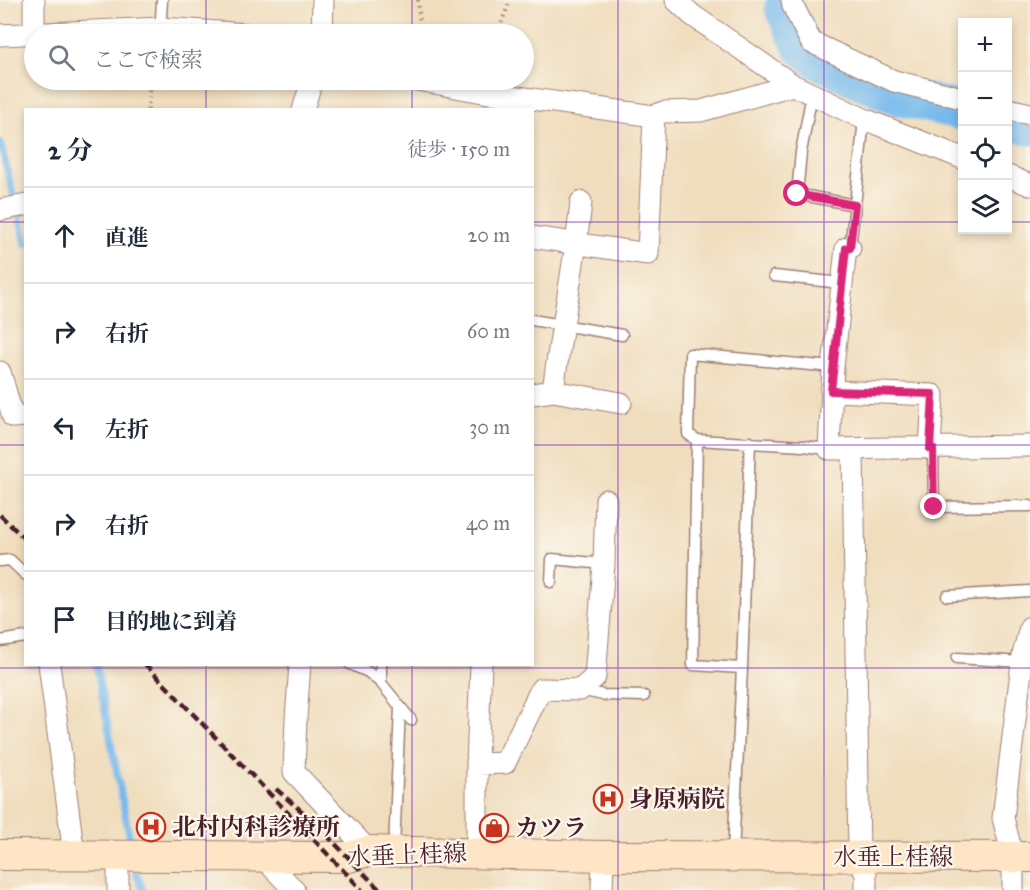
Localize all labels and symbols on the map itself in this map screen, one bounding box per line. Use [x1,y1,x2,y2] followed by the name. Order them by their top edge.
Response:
[783,180,809,206] route start
[920,493,946,519] route end
[592,783,624,815] hospital icon: 身原病院
[629,784,725,814] place label: 身原病院
[135,811,167,843] hospital icon: 北村内科診療所
[172,812,340,842] place label: 北村内科診療所
[478,812,510,844] shop icon: カツラ
[515,813,587,843] place label: カツラ
[347,838,467,872] street label: 水垂上桂線
[833,842,953,872] street label: 水垂上桂線

